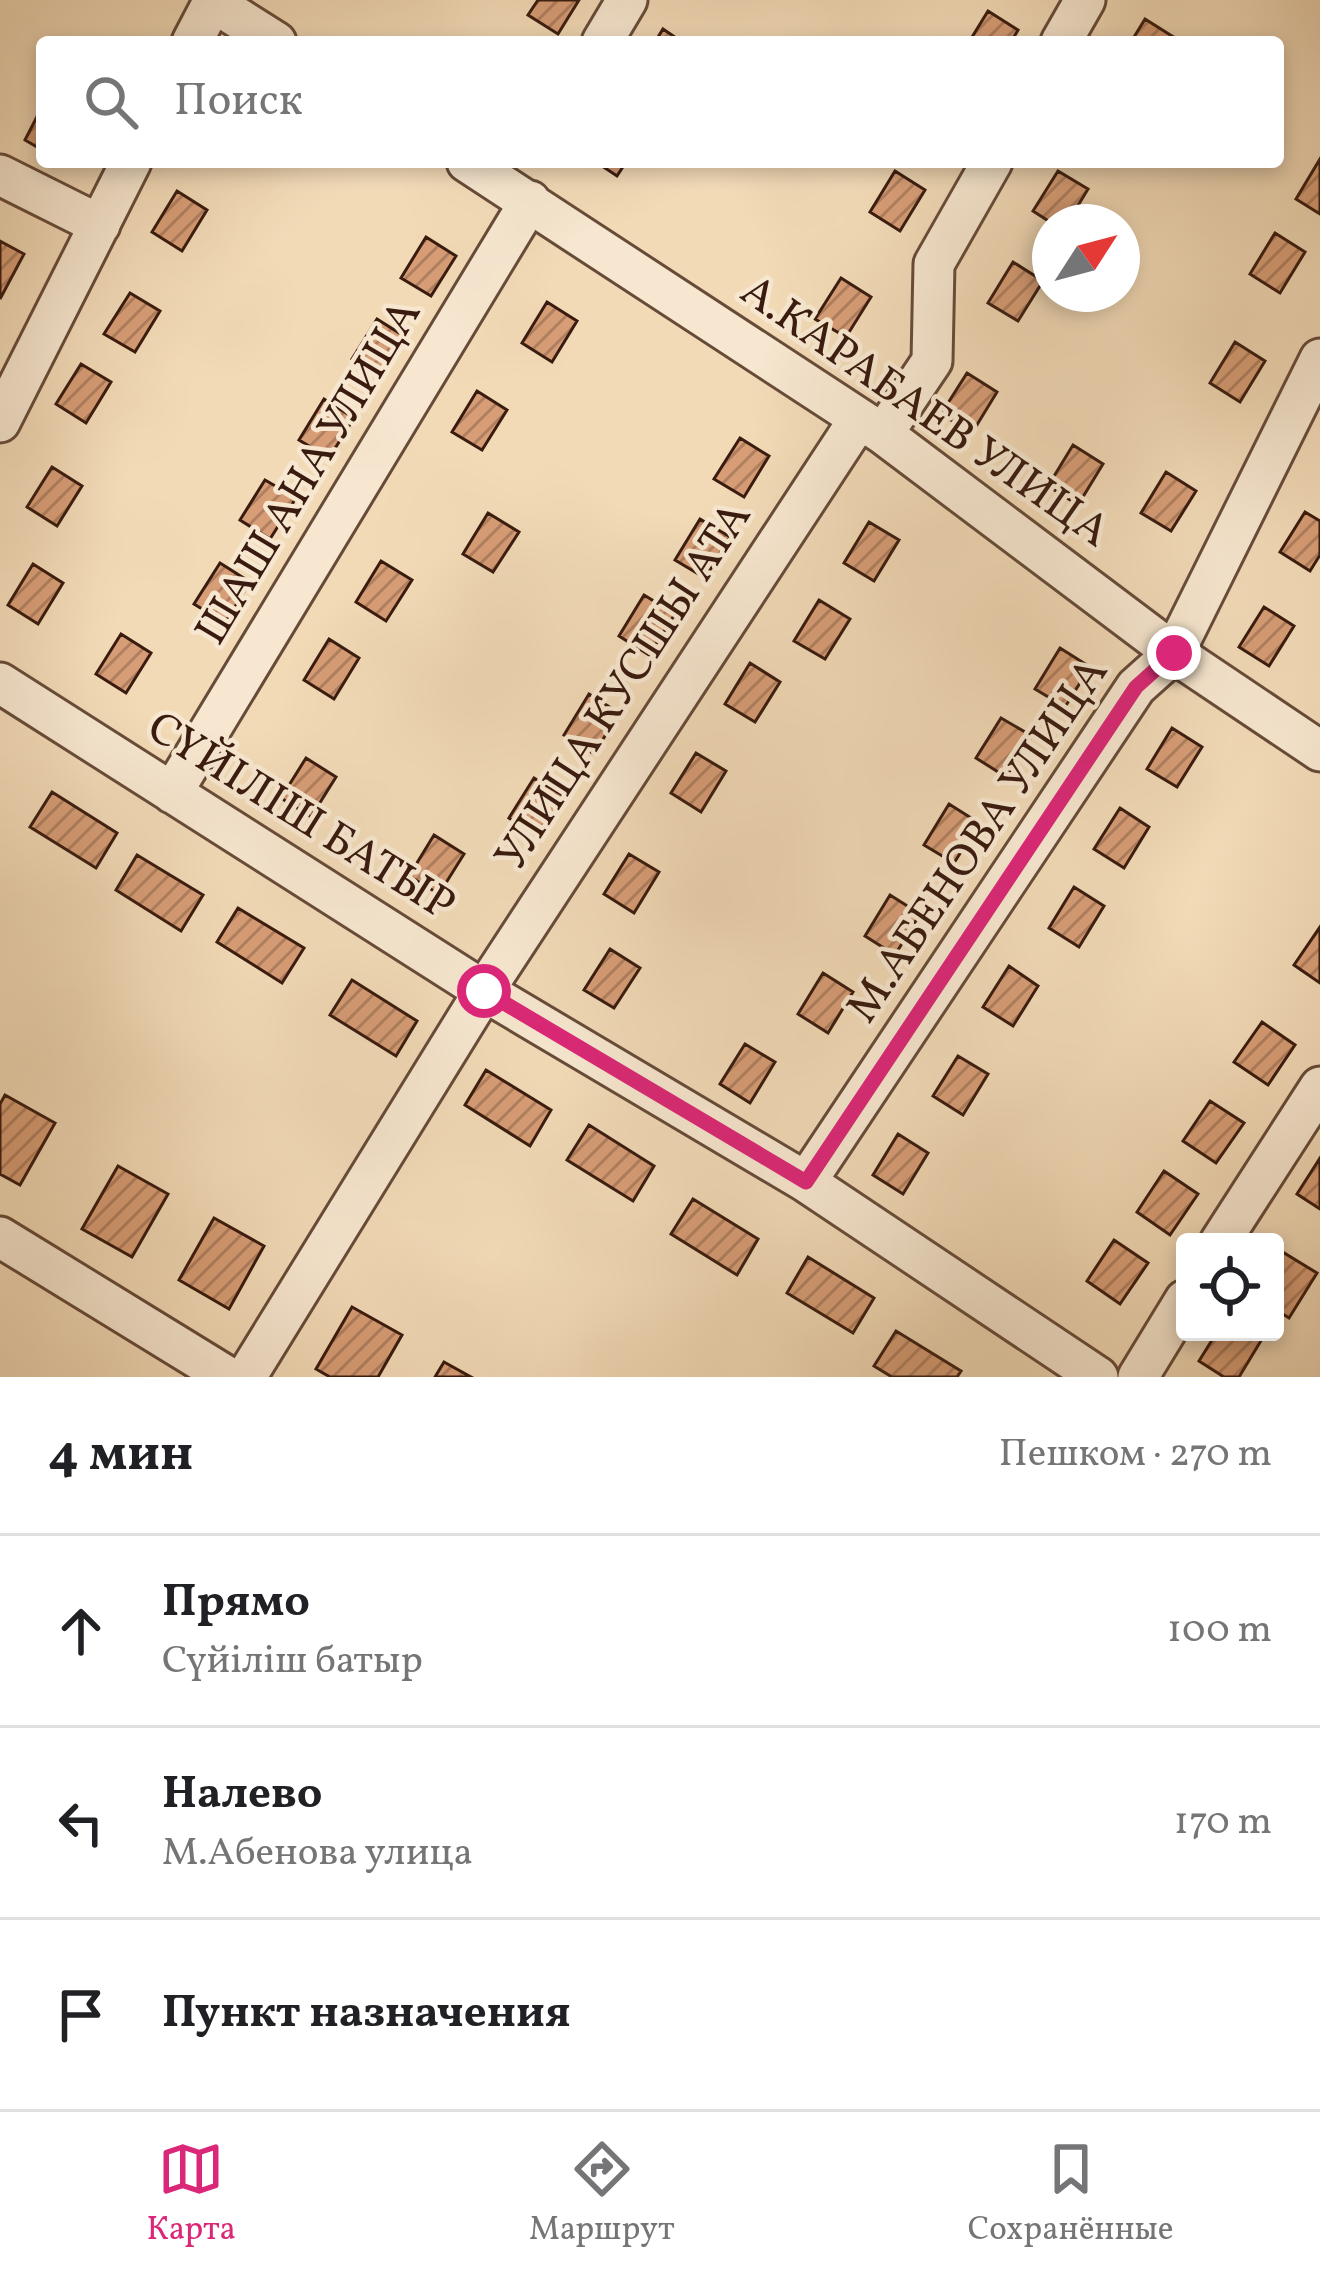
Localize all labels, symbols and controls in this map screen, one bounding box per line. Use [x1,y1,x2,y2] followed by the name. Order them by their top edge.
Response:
[36,36,1284,168] search box
[78,69,144,135] icon: search
[174,71,303,134] text: Поиск
[1032,204,1140,312] north arrow
[727,262,1121,564] street label: А.КАРАБАЕВ УЛИЦА
[182,288,438,658] street label: ШАШ АНА УЛИЦА
[482,490,768,884] street label: УЛИЦА КУСШЫ АТА
[1147,626,1201,680] route end
[833,646,1125,1036] street label: М.АБЕНОВА УЛИЦА
[134,698,466,938] street label: СҮЙІЛІШ БАТЫР
[457,964,511,1018] route start
[1176,1233,1284,1341] map controls
[1176,1233,1284,1341] button: locate
[48,1420,193,1491] text: 4 мин
[999,1428,1272,1482] text: Пешком · 270 m
[162,1572,310,1635] text: Прямо
[48,1598,114,1664] icon: ahead
[1167,1604,1272,1658] text: 100 m
[162,1635,423,1689] text: Сүйіліш батыр
[162,1764,323,1827] text: Налево
[48,1790,114,1856] icon: left
[1174,1796,1272,1850] text: 170 m
[162,1827,473,1881] text: М.Абенова улица
[48,1982,114,2048] icon: arrive
[162,1983,571,2046] text: Пункт назначения
[146,2136,236,2254] tab: Карта
[529,2136,675,2254] tab: Маршрут
[968,2136,1173,2254] tab: Сохранённые

